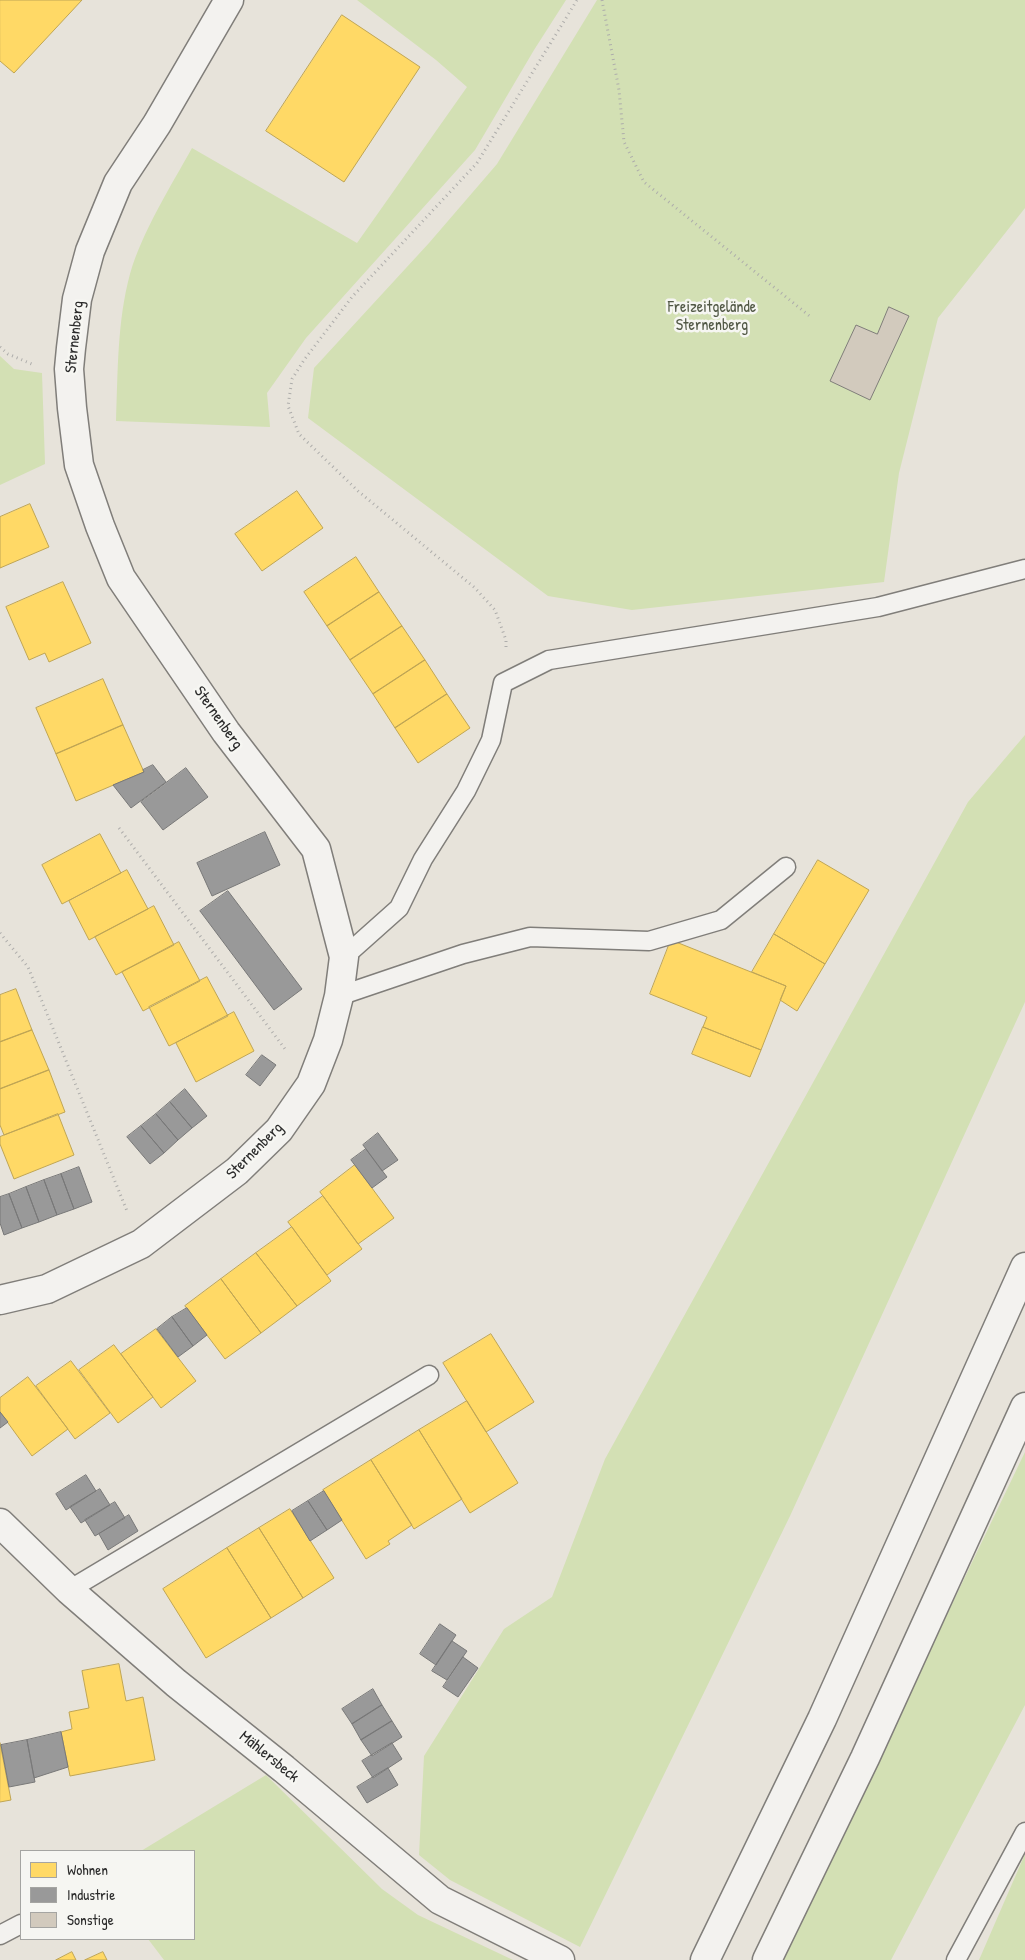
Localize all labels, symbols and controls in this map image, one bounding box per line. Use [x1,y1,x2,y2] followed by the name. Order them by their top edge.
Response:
[668,298,756,336] park label: Freizeitgelände Sternenberg
[62,300,88,374] street label: Sternenberg
[189,683,247,753] street label: Sternenberg
[223,1119,287,1183] street label: Sternenberg
[235,1727,303,1787] street label: Mählersbeck
[20,1850,195,1940] legend
[67,1859,108,1880] text: Wohnen
[67,1884,115,1905] text: Industrie
[67,1909,114,1930] text: Sonstige

